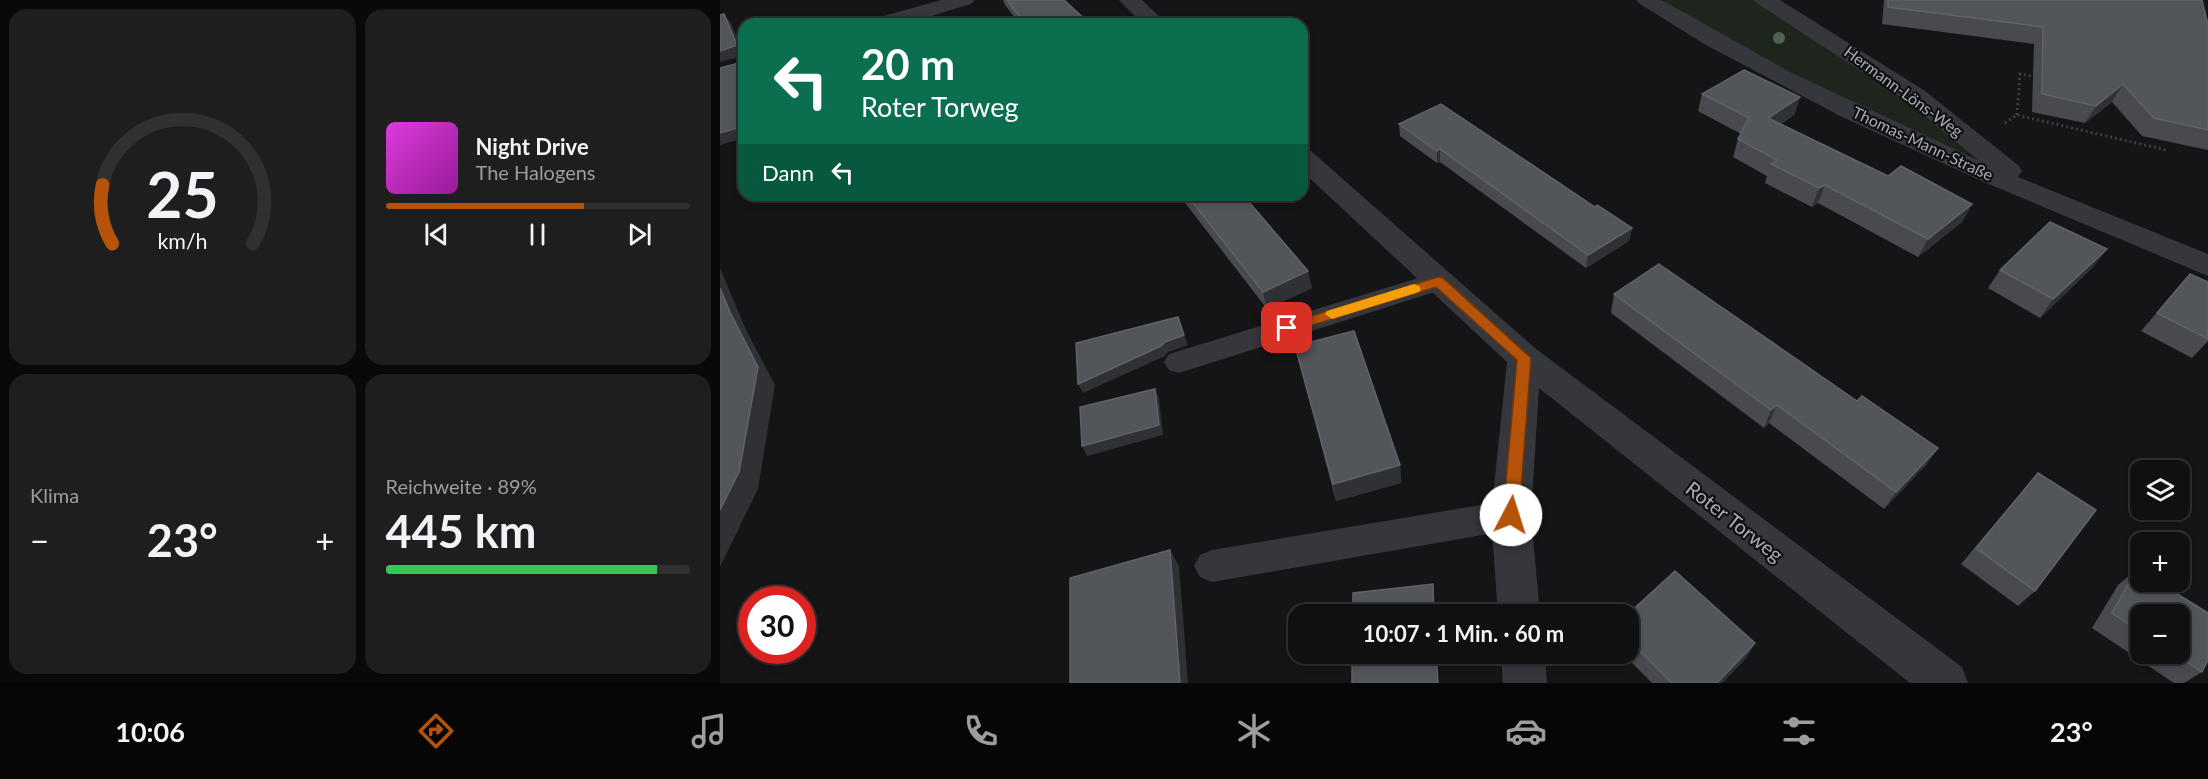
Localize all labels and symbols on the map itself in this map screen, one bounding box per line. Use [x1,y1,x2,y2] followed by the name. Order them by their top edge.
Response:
[1841,42,1967,140] street label: Hermann-Löns-Weg
[1850,102,1996,184] street label: Thomas-Mann-Straße
[1261,302,1312,353] pin
[1682,476,1788,566] street label: Roter Torweg
[1479,483,1543,547] position arrow
[738,586,816,664] speed limit sign: 30

